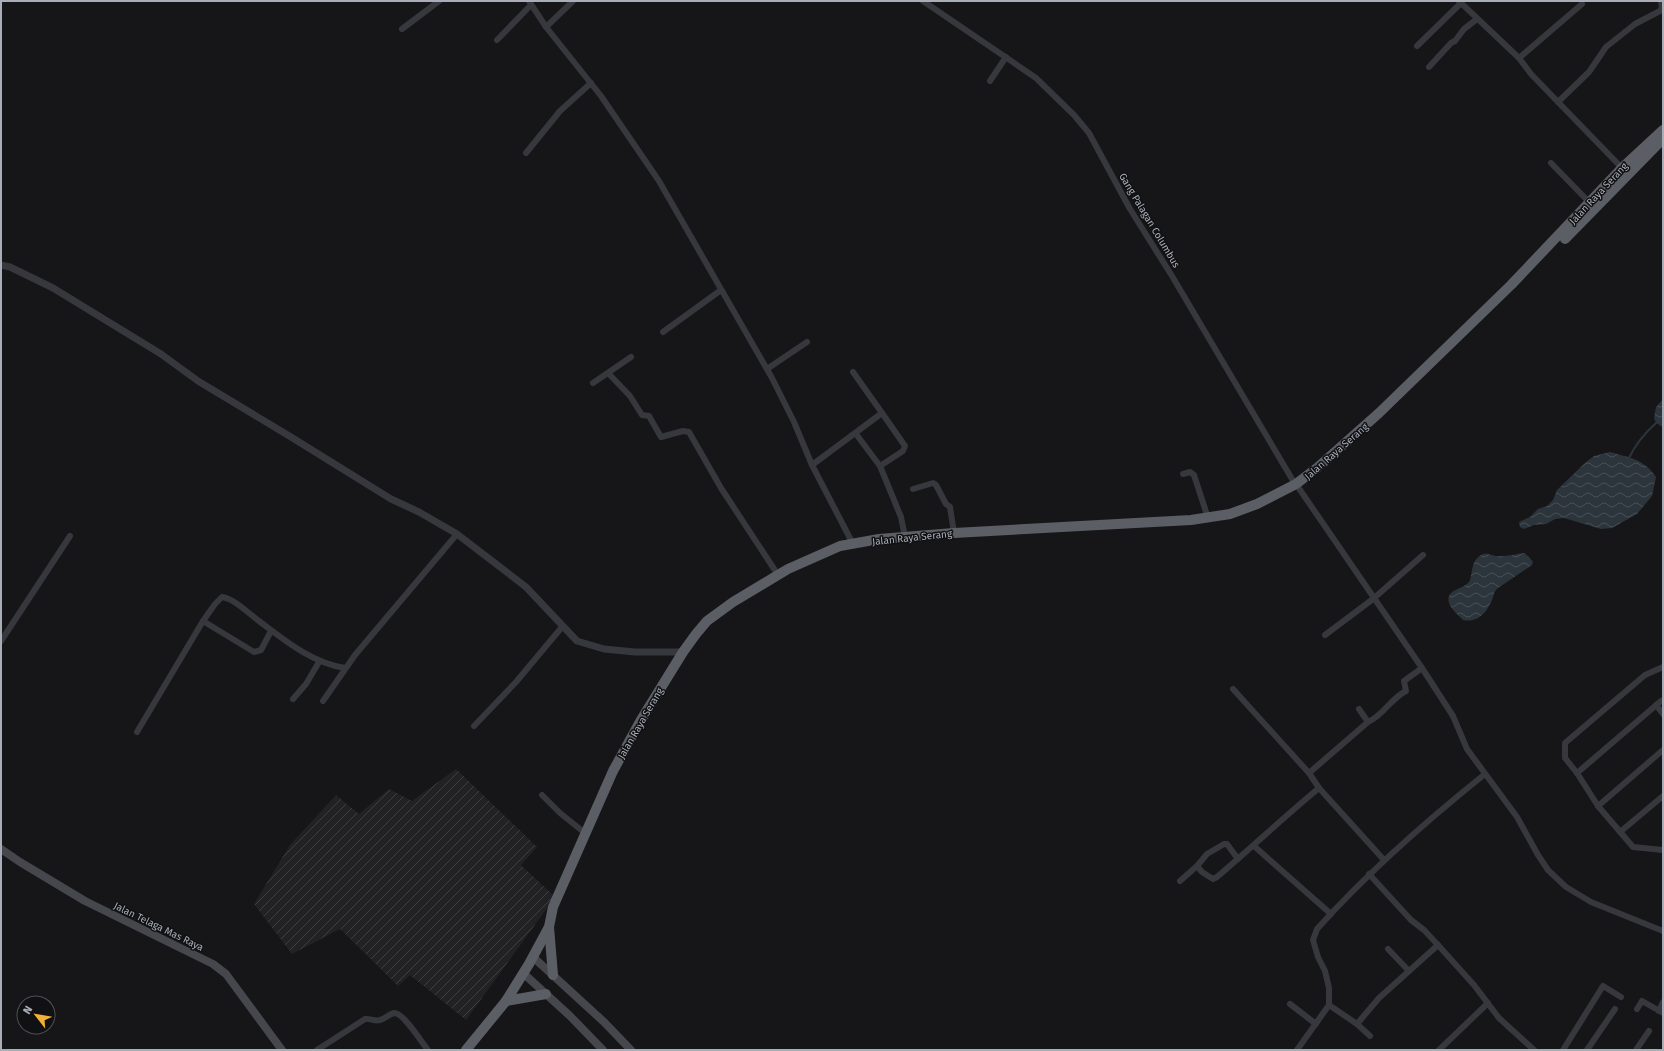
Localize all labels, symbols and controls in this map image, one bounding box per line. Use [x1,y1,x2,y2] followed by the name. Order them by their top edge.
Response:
[1567,160,1631,227] street label: Jalan Raya Serang
[1116,171,1182,270] street label: Gang Palagan Columbus
[1302,420,1371,483] street label: Jalan Raya Serang
[872,528,953,548] street label: Jalan Raya Serang
[616,685,667,761] street label: Jalan Raya Serang
[112,900,205,954] street label: Jalan Telaga Mas Raya
[16,995,56,1035] north arrow
[20,1004,35,1017] text: N

